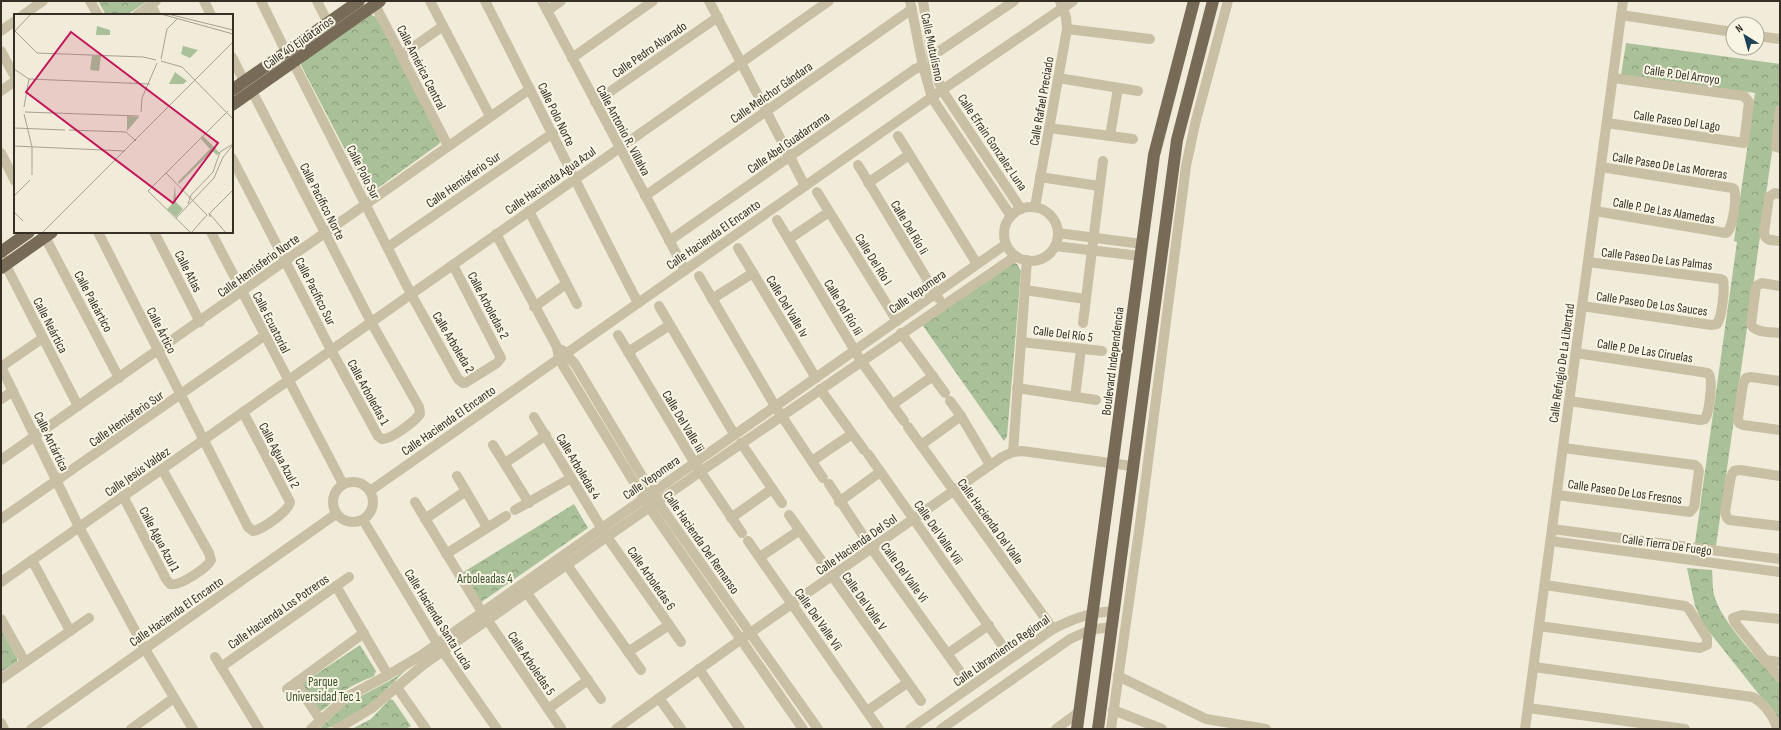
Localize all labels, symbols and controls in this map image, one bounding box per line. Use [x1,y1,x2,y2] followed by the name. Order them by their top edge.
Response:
[917,12,947,83] street label: Calle Mutulismo
[260,13,337,73] street label: Calle 40 Ejidatarios
[14,14,233,233] inset map
[1725,16,1765,56] north arrow
[609,18,690,82] street label: Calle Pedro Alvarado
[1733,21,1746,35] text: N
[393,22,449,112] street label: Calle América Central
[1026,55,1058,147] street label: Calle Rafael Preciado
[727,59,816,127] street label: Calle Melchor Gándara
[1643,62,1721,88] street label: Calle P. Del Arroyo
[534,80,578,149] street label: Calle Polo Norte
[593,82,654,179] street label: Calle Antonio R. Villalva
[954,91,1030,194] street label: Calle Efrain Gonzalez Luna
[1632,107,1721,135] street label: Calle Paseo Del Lago
[744,108,833,177] street label: Calle Abel Guadarrama
[343,143,384,202] street label: Calle Polo Sur
[502,143,599,218] street label: Calle Hacienda Agua Azul
[423,148,504,211] street label: Calle Hemisferio Sur
[1611,149,1729,183] street label: Calle Paseo De Las Moreras
[296,160,348,243] street label: Calle Pacífico Norte
[1611,194,1716,228] street label: Calle P. De Las Alamedas
[663,196,764,273] street label: Calle Hacienda El Encanto
[887,198,932,257] street label: Calle Del Río Ii
[214,231,303,301] street label: Calle Hemisferio Norte
[851,231,895,288] street label: Calle Del Río I
[1600,244,1714,274] street label: Calle Paseo De Las Palmas
[171,248,206,295] street label: Calle Atlas
[291,255,339,328] street label: Calle Pacífico Sur
[886,266,949,317] street label: Calle Yepomera
[70,268,116,335] street label: Calle Paleártico
[464,269,512,342] street label: Calle Arboledas 2
[762,273,812,340] street label: Calle Del Valle Iv
[820,277,866,339] street label: Calle Del Río Iii
[1595,288,1709,320] street label: Calle Paseo De Los Sauces
[249,289,293,356] street label: Calle Ecuatorial
[29,295,71,356] street label: Calle Neártica
[1546,303,1578,424] street label: Calle Refugio De La Libertad
[143,305,180,356] street label: Calle Ártico
[1098,306,1128,416] street label: Boulevard Independencia
[429,309,478,376] street label: Calle Arboleda 2
[1032,322,1094,346] street label: Calle Del Río 5
[1596,336,1694,367] street label: Calle P. De Las Ciruelas
[343,357,393,429] street label: Calle Arboledas 1
[398,382,499,459] street label: Calle Hacienda El Encanto
[86,387,167,450] street label: Calle Hemisferio Sur
[658,388,708,455] street label: Calle Del Valle Iii
[30,409,72,474] street label: Calle Antártica
[255,420,303,491] street label: Calle Agua Azul 2
[552,431,604,503] street label: Calle Arboledas 4
[102,443,174,500] street label: Calle Jesús Valdez
[620,452,683,503] street label: Calle Yepomera
[954,475,1027,568] street label: Calle Hacienda Del Valle
[1567,476,1683,508] street label: Calle Paseo De Los Fresnos
[660,488,743,597] street label: Calle Hacienda Del Remanso
[910,497,966,568] street label: Calle Del Valle Viii
[135,504,183,575] street label: Calle Agua Azul 1
[813,511,900,579] street label: Calle Hacienda Del Sol
[1621,531,1713,559] street label: Calle Tierra De Fuego
[877,539,931,606] street label: Calle Del Valle Vi
[623,544,679,614] street label: Calle Arboledas 6
[401,566,476,673] street label: Calle Hacienda Santa Lucía
[838,569,890,634] street label: Calle Del Valle V
[225,571,332,653] street label: Calle Hacienda Los Potreros
[456,571,513,587] park label: Arboleadas 4
[126,573,227,650] street label: Calle Hacienda El Encanto
[791,585,846,654] street label: Calle Del Valle Vii
[950,611,1053,690] street label: Calle Libramiento Regional
[504,629,558,699] street label: Calle Arboledas 5
[286,674,361,705] park label: Parque Universidad Tec 1

